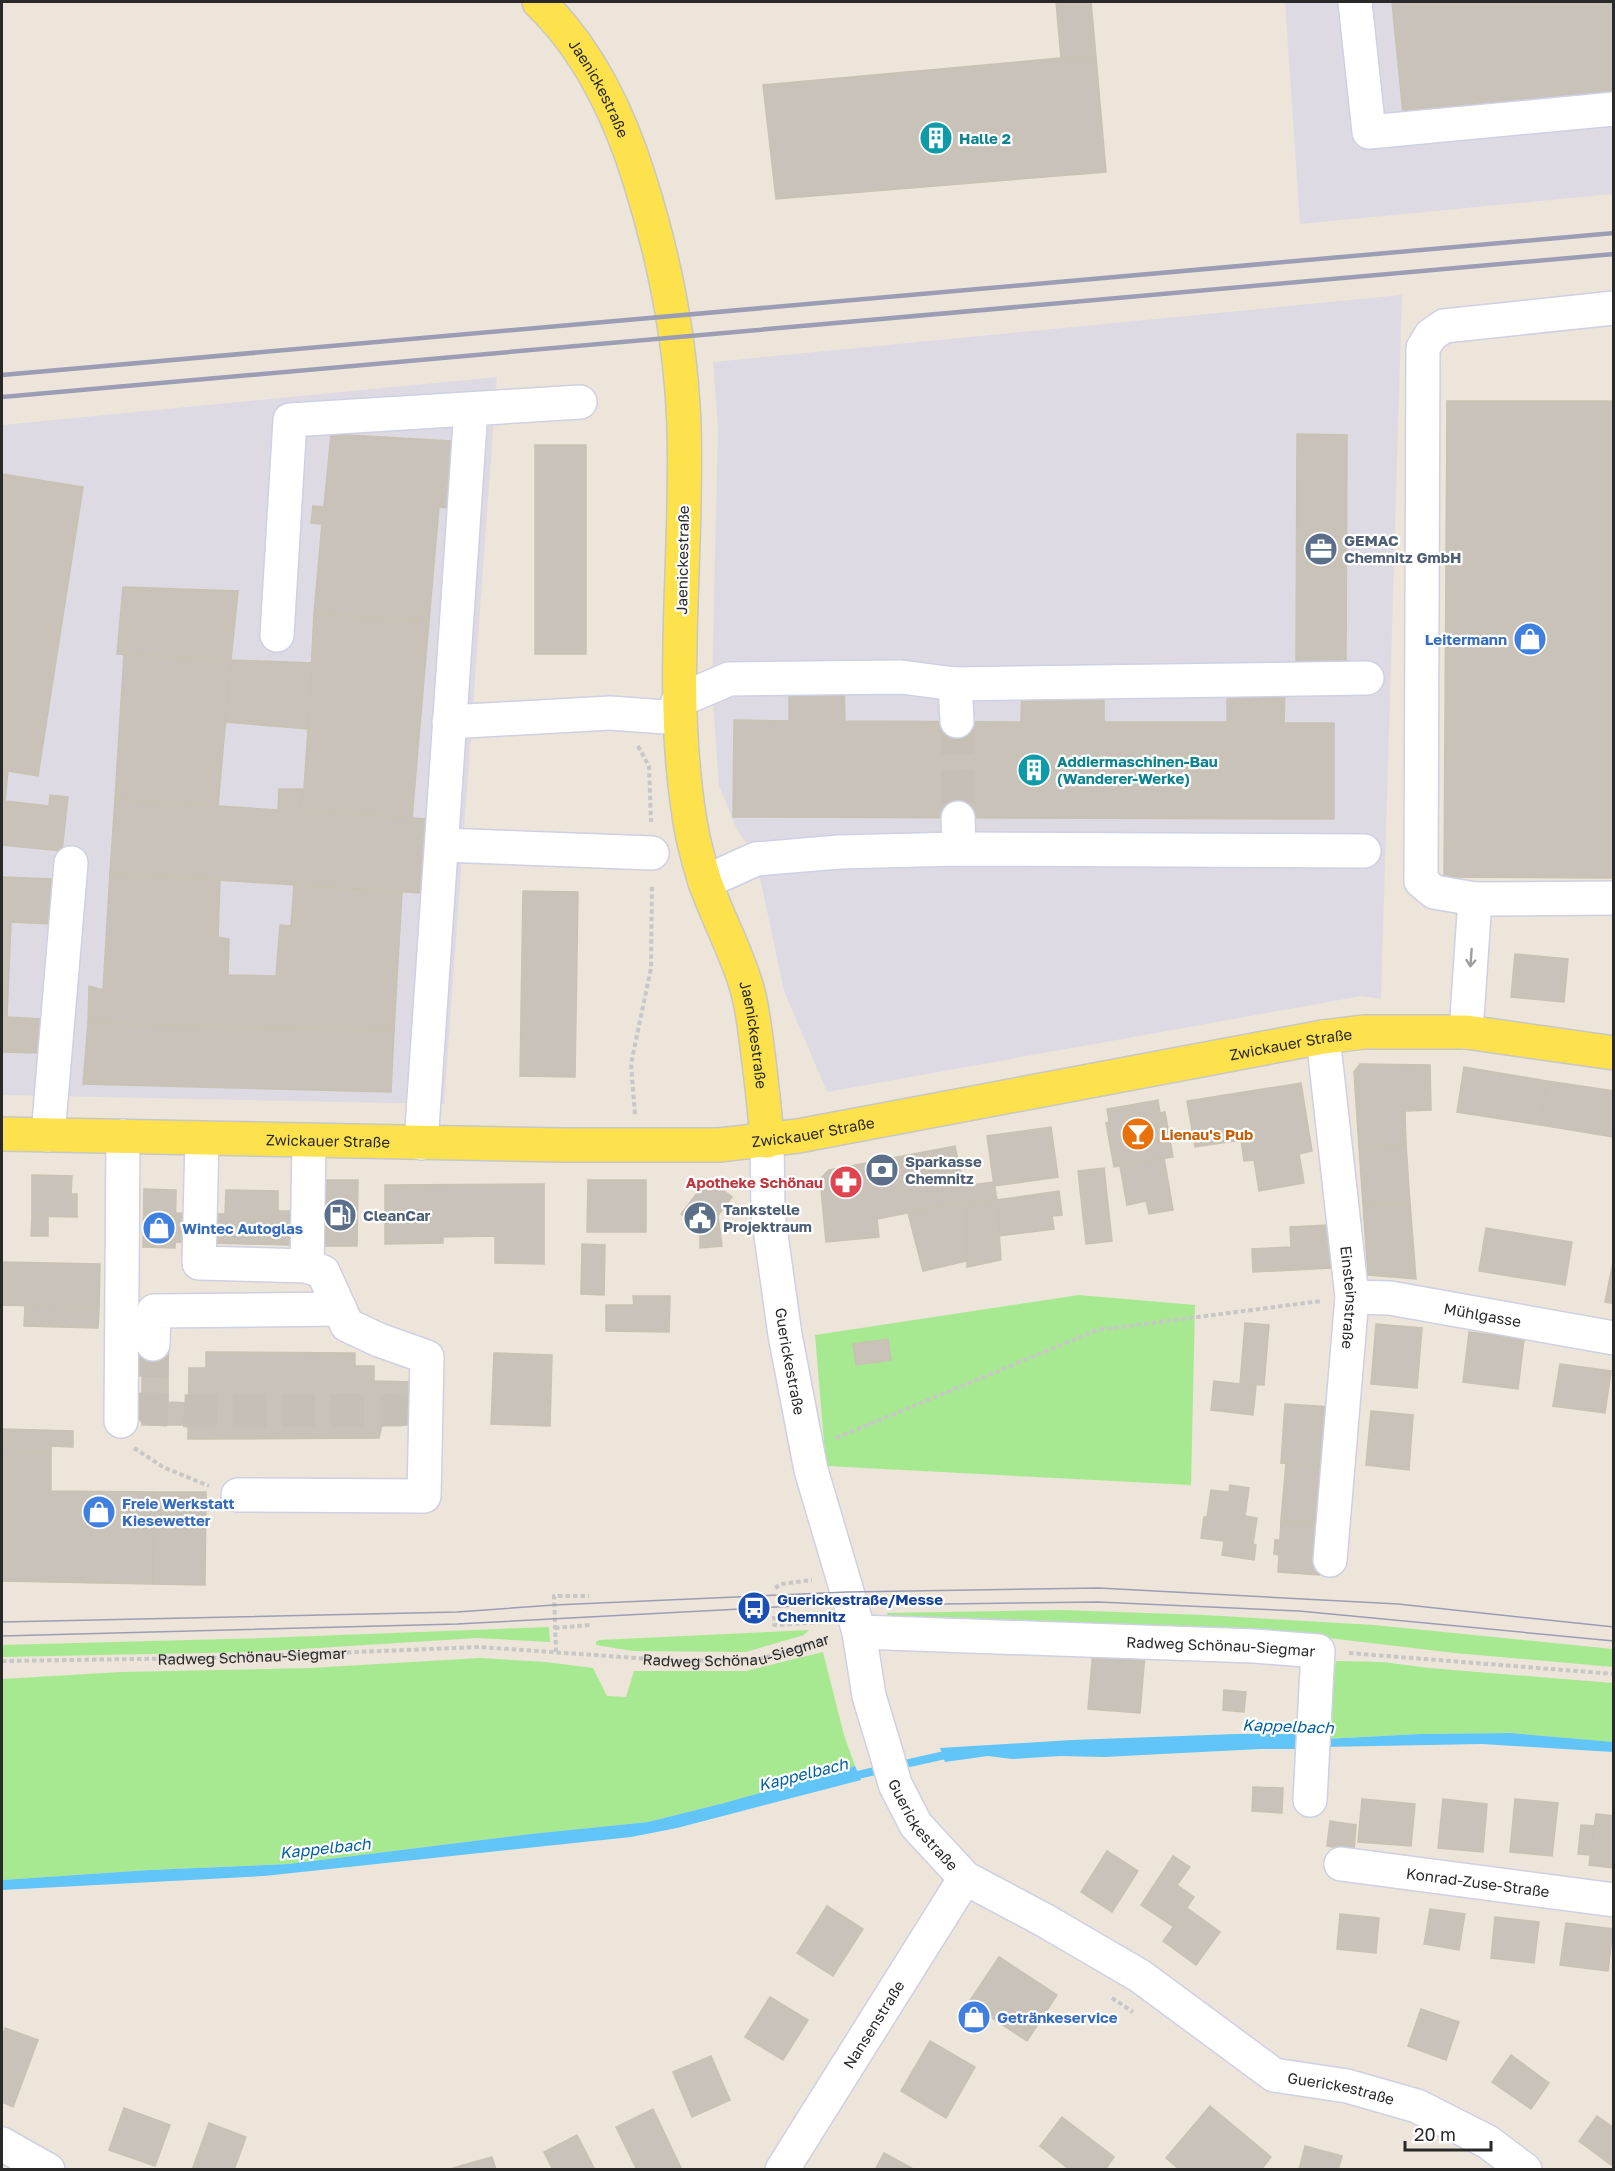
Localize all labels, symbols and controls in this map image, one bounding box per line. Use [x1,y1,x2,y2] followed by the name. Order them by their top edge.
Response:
[565,35,633,140] street label: Jaenickestraße
[918,120,954,156] building icon: Halle 2
[959,129,1011,147] place label: Halle 2
[672,505,692,615] street label: Jaenickestraße
[1303,531,1339,567] office icon: GEMAC Chemnitz GmbH
[1344,531,1461,566] place label: GEMAC Chemnitz GmbH
[1512,621,1548,657] shop icon: Leitermann
[1425,630,1507,648] place label: Leitermann
[1016,752,1052,788] building icon: Addiermaschinen-Bau (Wanderer-Werke)
[1057,752,1218,787] place label: Addiermaschinen-Bau (Wanderer-Werke)
[1465,947,1476,967] one-way arrow
[736,978,771,1090] street label: Jaenickestraße
[1228,1024,1353,1063] street label: Zwickauer Straße
[751,1113,876,1150] street label: Zwickauer Straße
[1120,1116,1156,1152] bar icon: Lienau's Pub
[1161,1125,1253,1143] place label: Lienau's Pub
[266,1130,391,1151] street label: Zwickauer Straße
[864,1152,900,1188] bank icon: Sparkasse Chemnitz
[905,1152,982,1187] place label: Sparkasse Chemnitz
[828,1164,864,1200] pharmacy icon: Apotheke Schönau
[686,1173,823,1191] place label: Apotheke Schönau
[322,1197,358,1233] fuel station icon: CleanCar
[682,1200,718,1236] public building icon: Tankstelle Projektraum
[723,1200,812,1235] place label: Tankstelle Projektraum
[363,1206,431,1224] place label: CleanCar
[141,1210,177,1246] shop icon: Wintec Autoglas
[182,1219,303,1237] place label: Wintec Autoglas
[1337,1245,1361,1350] street label: Einsteinstraße
[1442,1299,1523,1330] street label: Mühlgasse
[772,1306,809,1417] street label: Guerickestraße
[81,1494,117,1530] shop icon: Freie Werkstatt Kiesewetter
[122,1494,235,1529] place label: Freie Werkstatt Kiesewetter
[736,1590,772,1626] bus stop icon: Guerickestraße/Messe Chemnitz
[777,1590,943,1625] place label: Guerickestraße/Messe Chemnitz
[642,1629,831,1670] street label: Radweg Schönau-Siegmar
[1126,1632,1316,1660] street label: Radweg Schönau-Siegmar
[157,1643,347,1668] street label: Radweg Schönau-Siegmar
[1242,1714,1335,1738] water label: Kappelbach
[756,1753,851,1795] water label: Kappelbach
[885,1776,962,1874] street label: Guerickestraße
[278,1833,373,1863] water label: Kappelbach
[1405,1864,1551,1900] street label: Konrad-Zuse-Straße
[839,1977,908,2072] street label: Nansenstraße
[956,1999,992,2035] shop icon: Getränkeservice
[997,2008,1118,2026] place label: Getränkeservice
[1286,2068,1397,2108] street label: Guerickestraße
[1405,2114,1490,2152] scale bar
[1414,2123,1456,2145] text: 20 m

